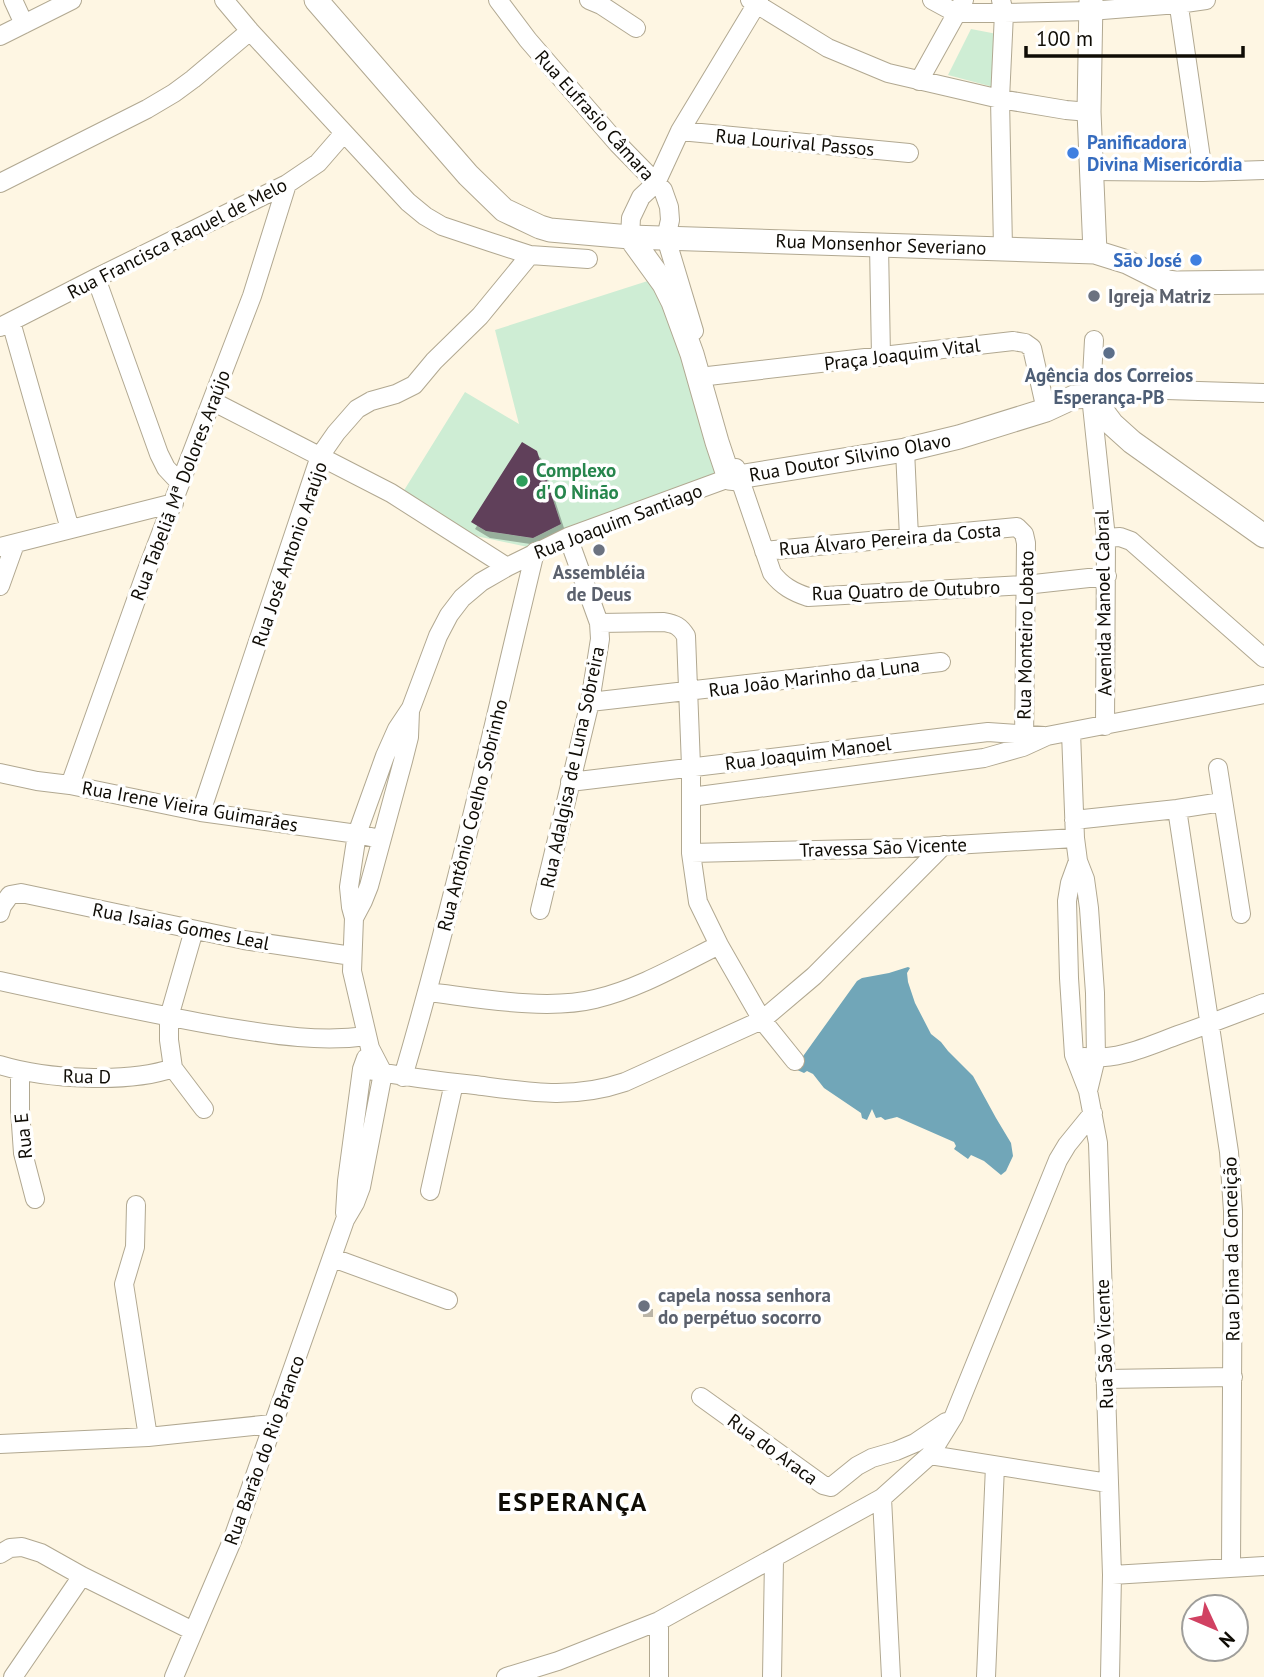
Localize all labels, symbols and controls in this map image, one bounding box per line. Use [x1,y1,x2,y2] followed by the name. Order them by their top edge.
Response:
[1026,14,1243,58] scale bar
[1036,25,1093,52] text: 100 m
[530,45,660,185] street label: Rua Eufrasio Câmara
[715,123,875,161] street label: Rua Lourival Passos
[1087,130,1242,176] place label: Panificadora Divina Misericórdia
[1065,145,1081,161] marker: Panificadora Divina Misericórdia
[63,172,291,304] street label: Rua Francisca Raquel de Melo
[775,228,987,260] street label: Rua Monsenhor Severiano
[1113,248,1182,272] place label: São José
[1188,252,1204,268] marker: São José
[1108,284,1211,308] place label: Igreja Matriz
[1086,288,1102,304] marker: Igreja Matriz
[823,332,982,375] street label: Praça Joaquim Vital
[1101,345,1117,361] marker: Agência dos Correios Esperança-PB
[1025,363,1193,409] place label: Agência dos Correios Esperança-PB
[125,366,235,604] street label: Rua Tabeliã Mª Dolores Araújo
[747,427,953,487] street label: Rua Doutor Silvino Olavo
[246,458,332,650] street label: Rua José Antonio Araújo
[536,458,619,504] place label: Complexo d' O Ninão
[514,473,530,489] marker: Complexo d' O Ninão
[530,478,706,564] street label: Rua Joaquim Santiago
[1089,509,1117,696] street label: Avenida Manoel Cabral
[778,517,1002,561] street label: Rua Álvaro Pereira da Costa
[591,542,607,558] marker: Assembléia de Deus
[1012,550,1038,720] street label: Rua Monteiro Lobato
[553,560,645,606] place label: Assembléia de Deus
[811,575,1001,605] street label: Rua Quatro de Outubro
[535,644,609,890] street label: Rua Adalgisa de Luna Sobreira
[707,652,921,702] street label: Rua João Marinho da Luna
[432,697,512,933] street label: Rua Antônio Coelho Sobrinho
[724,731,893,775] street label: Rua Joaquim Manoel
[80,775,300,837] street label: Rua Irene Vieira Guimarães
[799,832,967,862] street label: Travessa São Vicente
[91,897,272,955] street label: Rua Isaias Gomes Leal
[63,1064,111,1088] street label: Rua D
[9,1112,37,1160] street label: Rua E
[1217,1156,1245,1342] street label: Rua Dina da Conceição
[1090,1279,1118,1409] street label: Rua São Vicente
[658,1283,831,1329] place label: capela nossa senhora do perpétuo socorro
[636,1298,652,1314] marker: capela nossa senhora do perpétuo socorro
[218,1352,310,1548] street label: Rua Barão do Rio Branco
[723,1408,823,1490] street label: Rua do Araca
[498,1485,648,1518] district label: ESPERANÇA
[1180,1593,1250,1663] north arrow
[1214,1627,1240,1653] text: N

